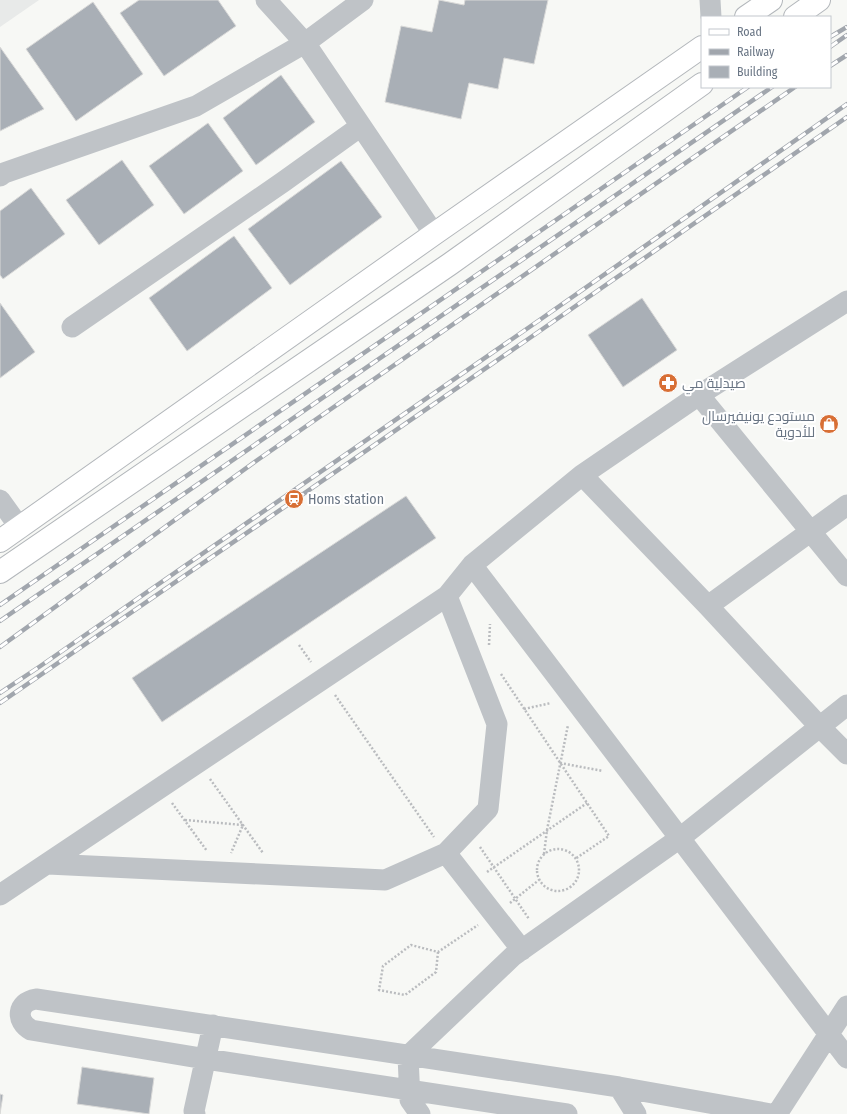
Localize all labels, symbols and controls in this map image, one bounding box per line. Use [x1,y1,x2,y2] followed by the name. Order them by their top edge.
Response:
[701,16,831,88] legend
[737,25,762,39] text: Road
[737,45,775,59] text: Railway
[737,65,778,79] text: Building
[657,372,679,394] pharmacy icon: صيدلية مي
[682,375,746,395] place label: صيدلية مي
[702,408,815,441] place label: مستودع يونيفيرسال للأدوية
[818,413,840,435] shop icon: مستودع يونيفيرسال للأدوية
[283,488,305,510] station icon: Homs station
[308,491,384,508] place label: Homs station

